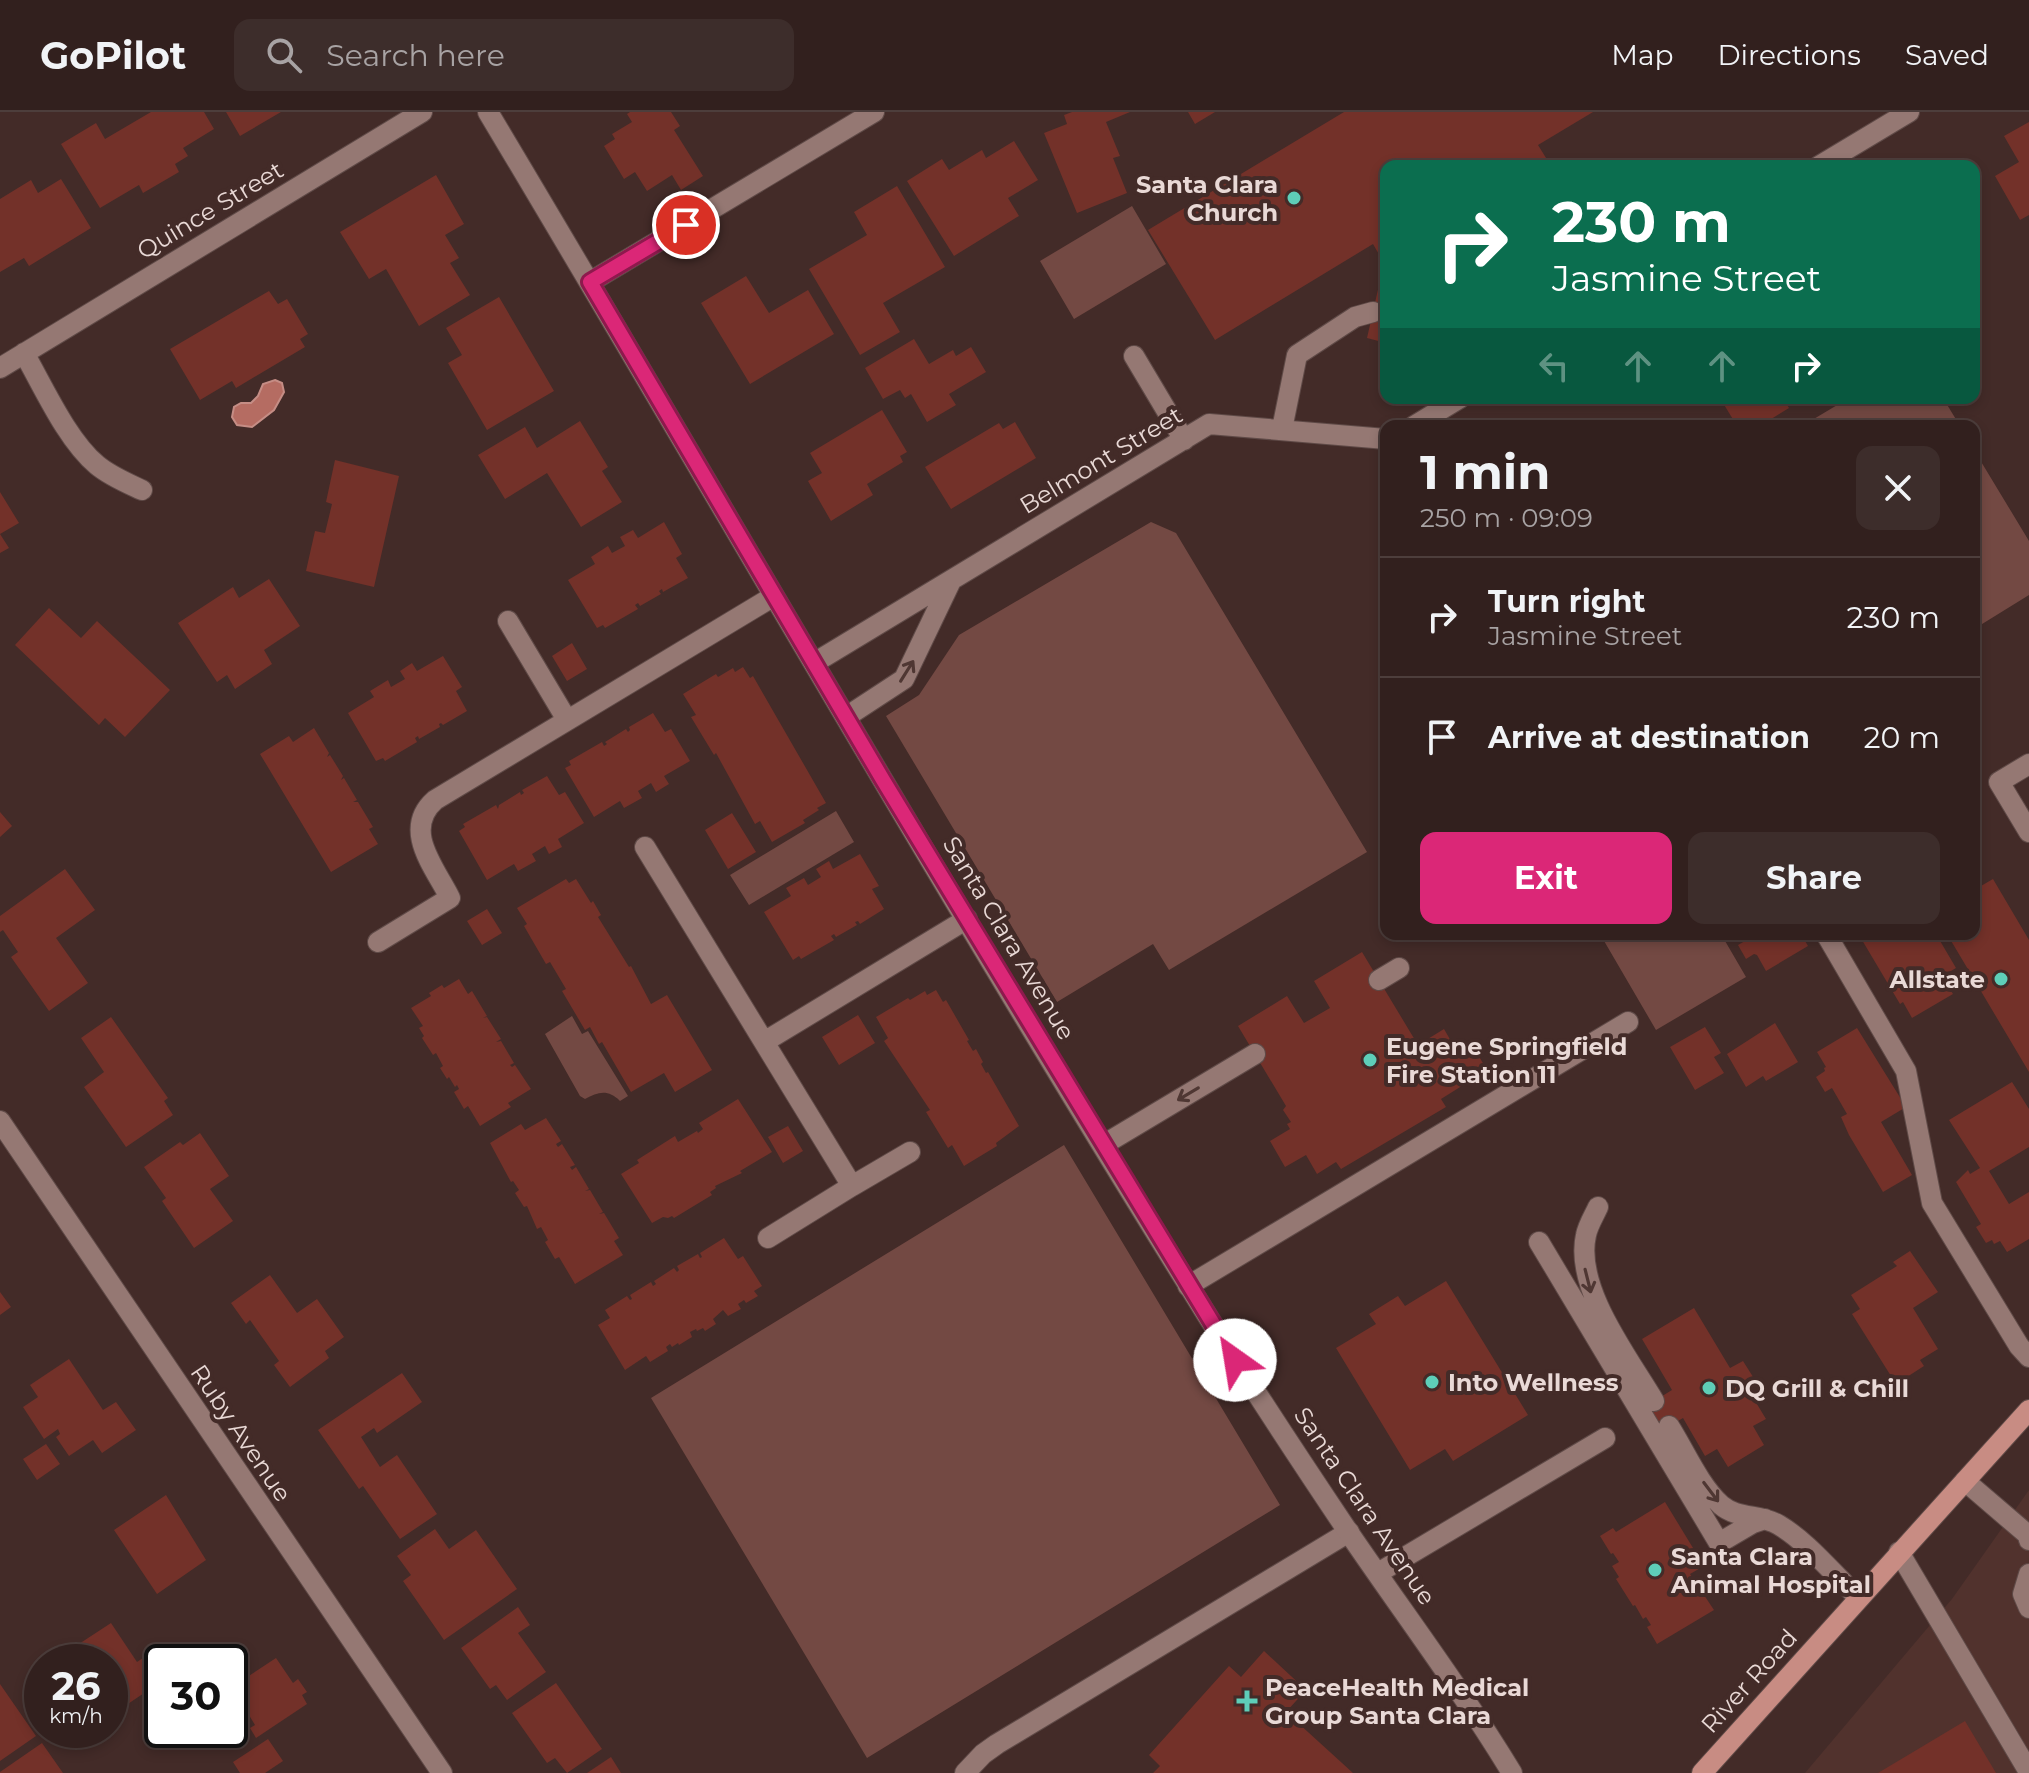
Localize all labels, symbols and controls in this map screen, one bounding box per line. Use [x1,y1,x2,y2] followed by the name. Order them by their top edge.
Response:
[234,19,794,91] search box
[40,32,186,79] text: GoPilot
[262,33,306,77] icon: search
[326,37,505,74] text: Search here
[1611,38,1673,72] text: Map
[1717,38,1861,72] text: Directions
[1905,38,1989,72] text: Saved
[132,155,289,265] street label: Quince Street
[1136,170,1278,227] place label: Santa Clara Church
[1552,188,1731,256] text: 230 m
[1285,189,1303,207] marker: Santa Clara Church
[652,191,720,259] pin
[1420,192,1524,296] icon: right
[664,203,708,247] icon: arrive
[1552,256,1821,300] text: Jasmine Street
[1532,344,1576,388] icon: left
[1616,344,1660,388] icon: ahead
[1700,344,1744,388] icon: ahead
[1784,344,1828,388] icon: right
[1015,400,1188,520] street label: Belmont Street
[1420,443,1550,501] text: 1 min
[1856,446,1940,530] button: close
[1420,502,1593,534] text: 250 m · 09:09
[1488,583,1645,620] text: Turn right
[1420,595,1464,639] icon: right
[1846,599,1940,636] text: 230 m
[1488,620,1682,652] text: Jasmine Street
[900,660,916,683] one-way arrow
[1420,715,1464,759] icon: arrive
[1488,719,1810,756] text: Arrive at destination
[1863,719,1940,756] text: 20 m
[937,831,1081,1045] street label: Santa Clara Avenue
[1420,832,1672,924] button: Exit
[1688,832,1940,924] button: Share
[1888,965,1985,994] place label: Allstate
[1992,970,2010,988] marker: Allstate
[1386,1032,1627,1089] place label: Eugene Springfield Fire Station 11
[1361,1051,1379,1069] marker: Eugene Springfield Fire Station 11
[1177,1087,1200,1103] one-way arrow
[1582,1268,1597,1294] one-way arrow
[1193,1318,1277,1402] position arrow
[184,1359,298,1507] street label: Ruby Avenue
[1448,1368,1619,1397] place label: Into Wellness
[1423,1373,1441,1391] marker: Into Wellness
[1725,1374,1909,1403] place label: DQ Grill & Chill
[1700,1379,1718,1397] marker: DQ Grill & Chill
[1288,1402,1442,1610] street label: Santa Clara Avenue
[1703,1480,1719,1502] one-way arrow
[1670,1542,1871,1599] place label: Santa Clara Animal Hospital
[1646,1561,1664,1579] marker: Santa Clara Animal Hospital
[1695,1623,1803,1739] street label: River Road
[144,1644,248,1748] speed limit sign: 30
[51,1661,101,1710] text: 26
[1265,1673,1529,1730] place label: PeaceHealth Medical Group Santa Clara
[1236,1690,1258,1712] marker: PeaceHealth Medical Group Santa Clara
[49,1704,103,1728] text: km/h

